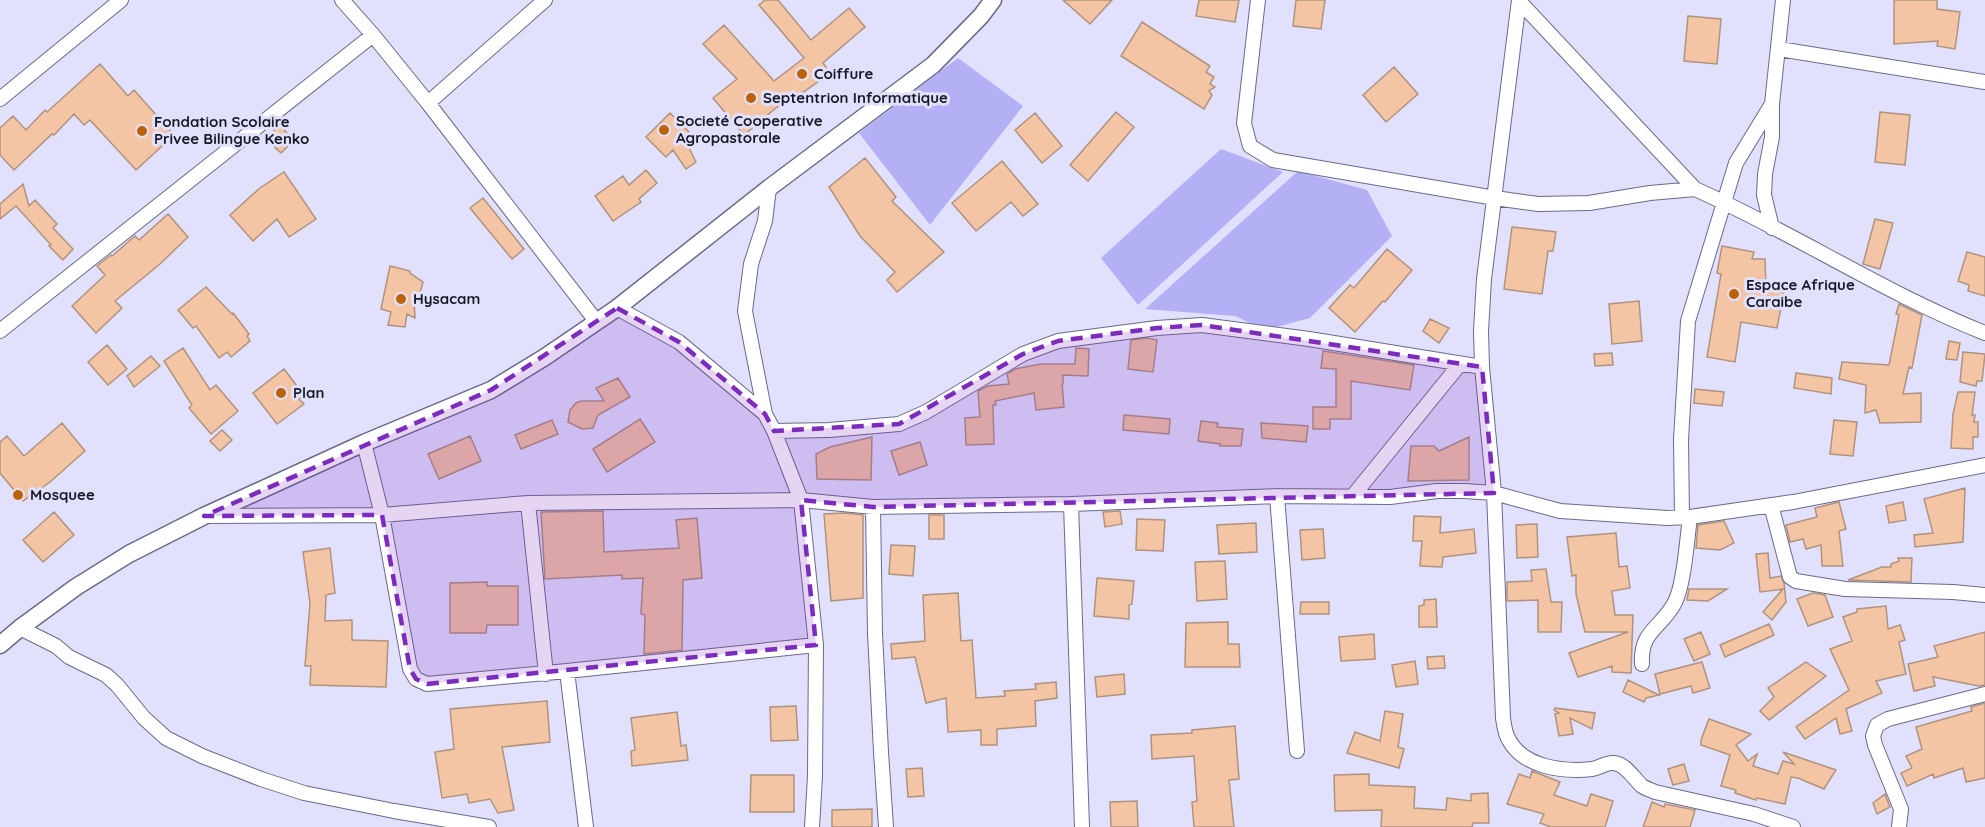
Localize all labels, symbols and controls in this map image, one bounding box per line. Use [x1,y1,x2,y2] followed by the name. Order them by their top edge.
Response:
[814,64,873,83] place label: Coiffure
[795,67,809,81] marker: Coiffure
[763,88,948,107] place label: Septentrion Informatique
[744,91,758,105] marker: Septentrion Informatique
[676,111,823,147] place label: Societé Cooperative Agropastorale
[154,112,309,148] place label: Fondation Scolaire Privee Bilingue Kenko
[657,123,671,137] marker: Societé Cooperative Agropastorale
[135,124,149,138] marker: Fondation Scolaire Privee Bilingue Kenko
[1746,275,1855,311] place label: Espace Afrique Caraibe
[1727,287,1741,301] marker: Espace Afrique Caraibe
[413,289,480,308] place label: Hysacam
[394,292,408,306] marker: Hysacam
[293,383,324,402] place label: Plan
[274,386,288,400] marker: Plan
[30,485,95,504] place label: Mosquee
[11,488,25,502] marker: Mosquee

